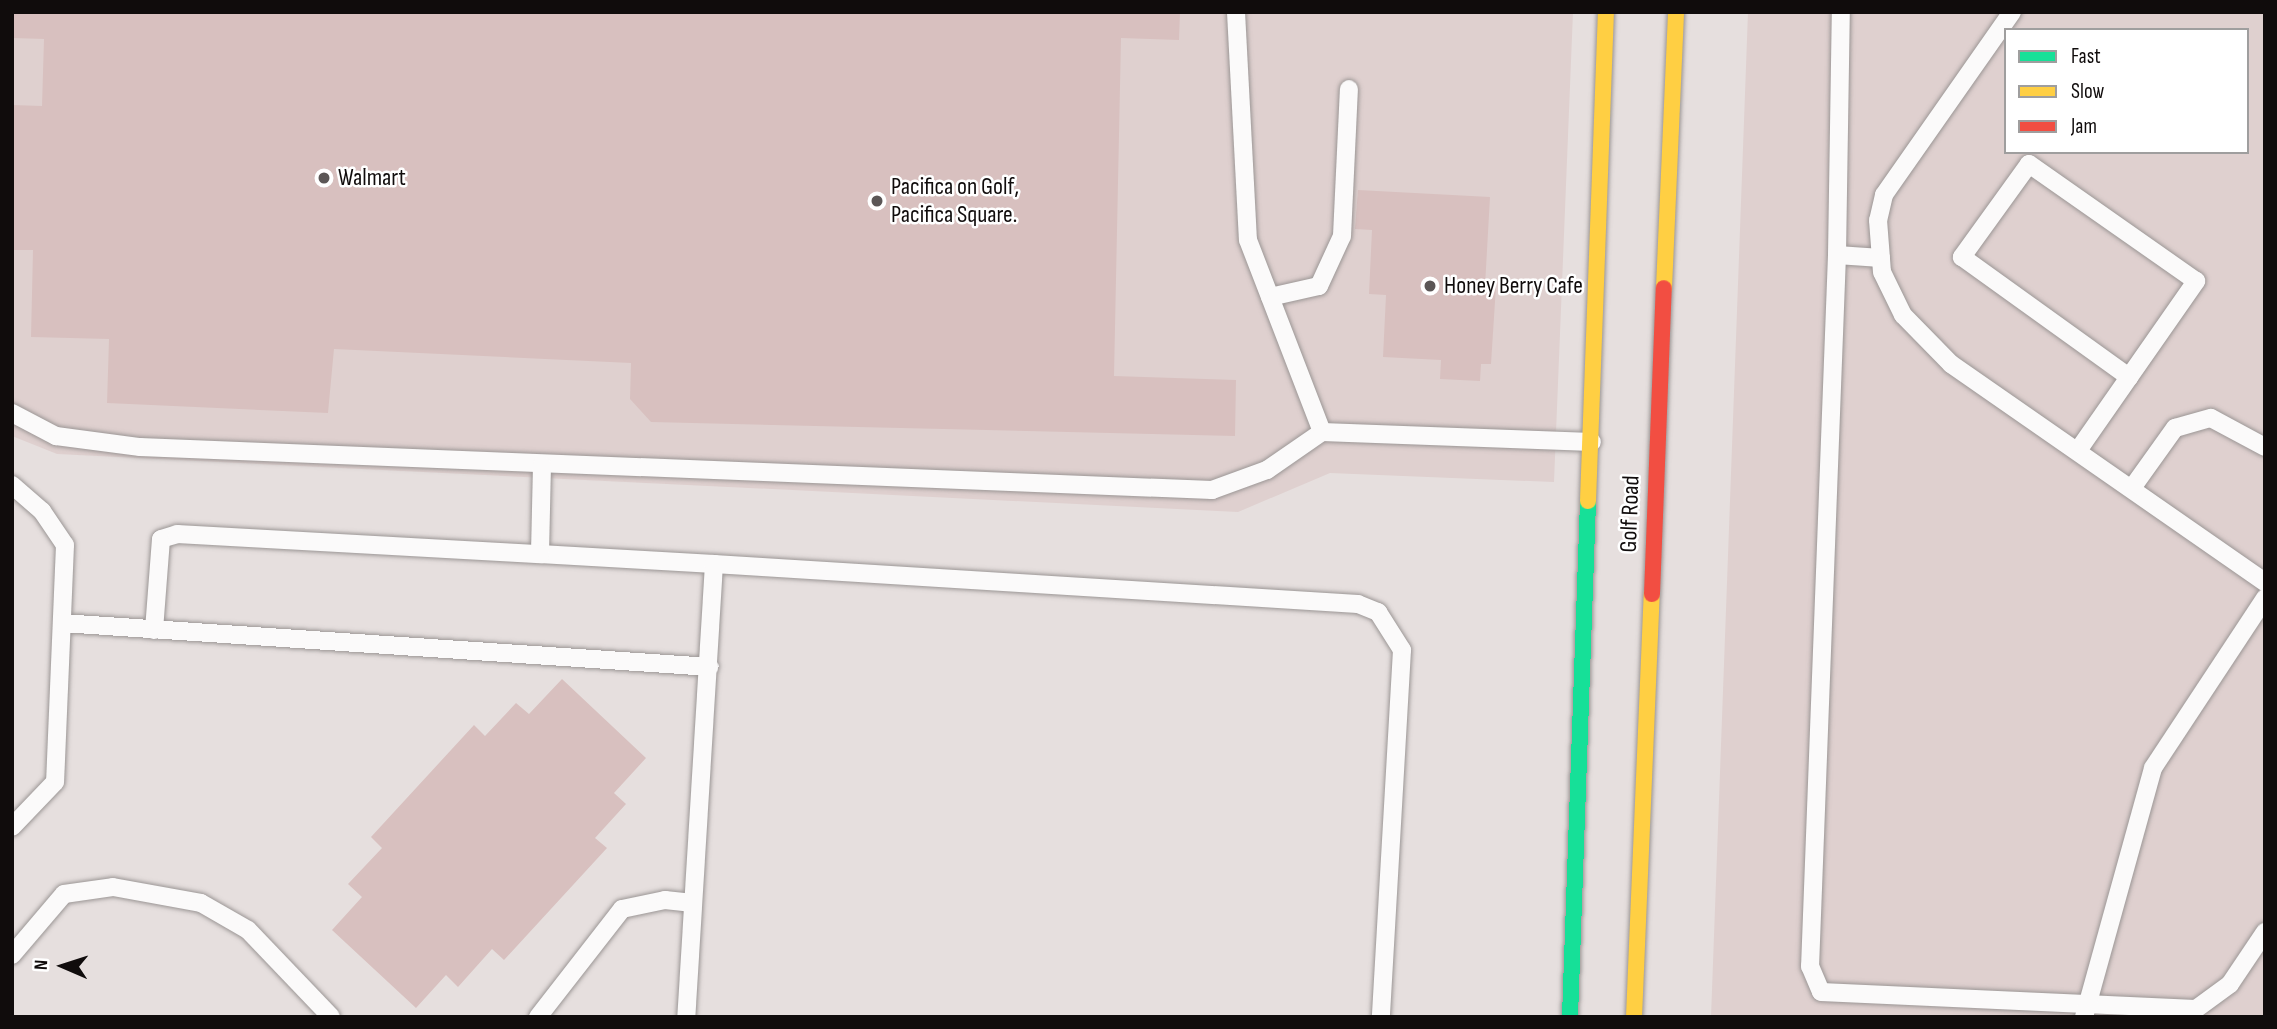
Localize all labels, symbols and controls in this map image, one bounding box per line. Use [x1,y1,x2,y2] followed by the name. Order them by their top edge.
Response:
[2004,28,2249,154] legend
[2071,44,2101,69] text: Fast
[2071,79,2104,104] text: Slow
[2071,114,2097,139] text: Jam
[338,164,406,192] place label: Walmart
[316,170,332,186] marker: Walmart
[891,173,1019,229] place label: Pacifica on Golf, Pacifica Square.
[869,193,885,209] marker: Pacifica on Golf, Pacifica Square.
[1444,272,1583,300] place label: Honey Berry Cafe
[1422,278,1438,294] marker: Honey Berry Cafe
[1614,475,1646,553] street label: Golf Road
[28,931,98,1001] north arrow
[30,959,53,971] text: N

